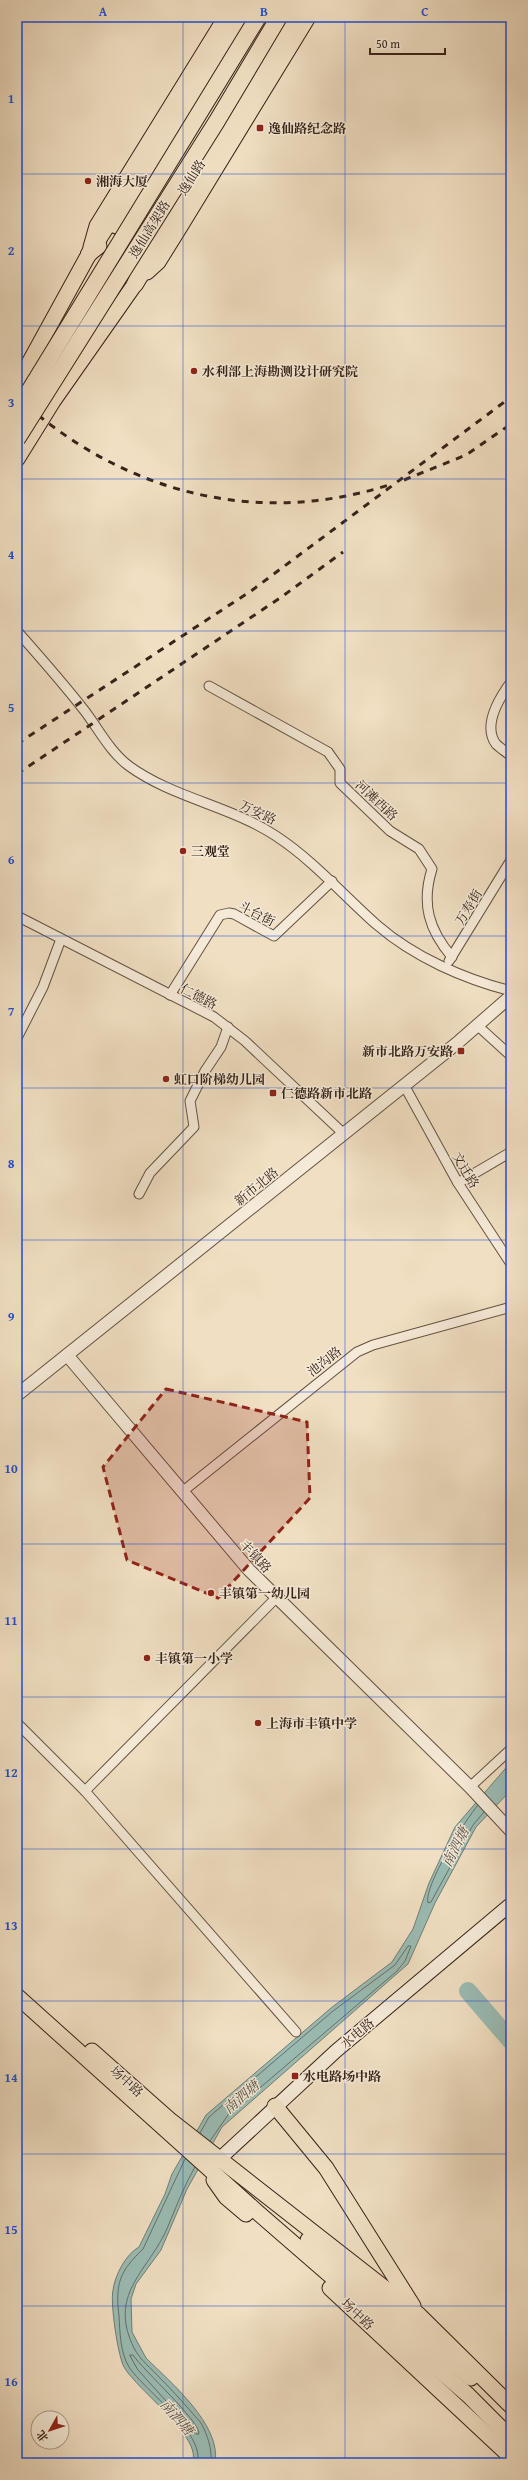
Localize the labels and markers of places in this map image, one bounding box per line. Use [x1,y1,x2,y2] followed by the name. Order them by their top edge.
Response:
[268,119,346,138] place label: 逸仙路纪念路
[255,123,265,133] marker: 逸仙路纪念路
[96,172,148,191] place label: 湘海大厦
[83,176,93,186] marker: 湘海大厦
[202,362,358,381] place label: 水利部上海勘测设计研究院
[189,366,199,376] marker: 水利部上海勘测设计研究院
[191,842,230,861] place label: 三观堂
[178,846,188,856] marker: 三观堂
[362,1042,453,1061] place label: 新市北路万安路
[456,1046,466,1056] marker: 新市北路万安路
[174,1070,265,1089] place label: 虹口阶梯幼儿园
[161,1074,171,1084] marker: 虹口阶梯幼儿园
[281,1084,372,1103] place label: 仁德路新市北路
[268,1088,278,1098] marker: 仁德路新市北路
[219,1584,310,1603] place label: 丰镇第一幼儿园
[206,1588,216,1598] marker: 丰镇第一幼儿园
[155,1649,233,1668] place label: 丰镇第一小学
[142,1653,152,1663] marker: 丰镇第一小学
[266,1714,357,1733] place label: 上海市丰镇中学
[253,1718,263,1728] marker: 上海市丰镇中学
[303,2067,381,2086] place label: 水电路场中路
[290,2071,300,2081] marker: 水电路场中路

